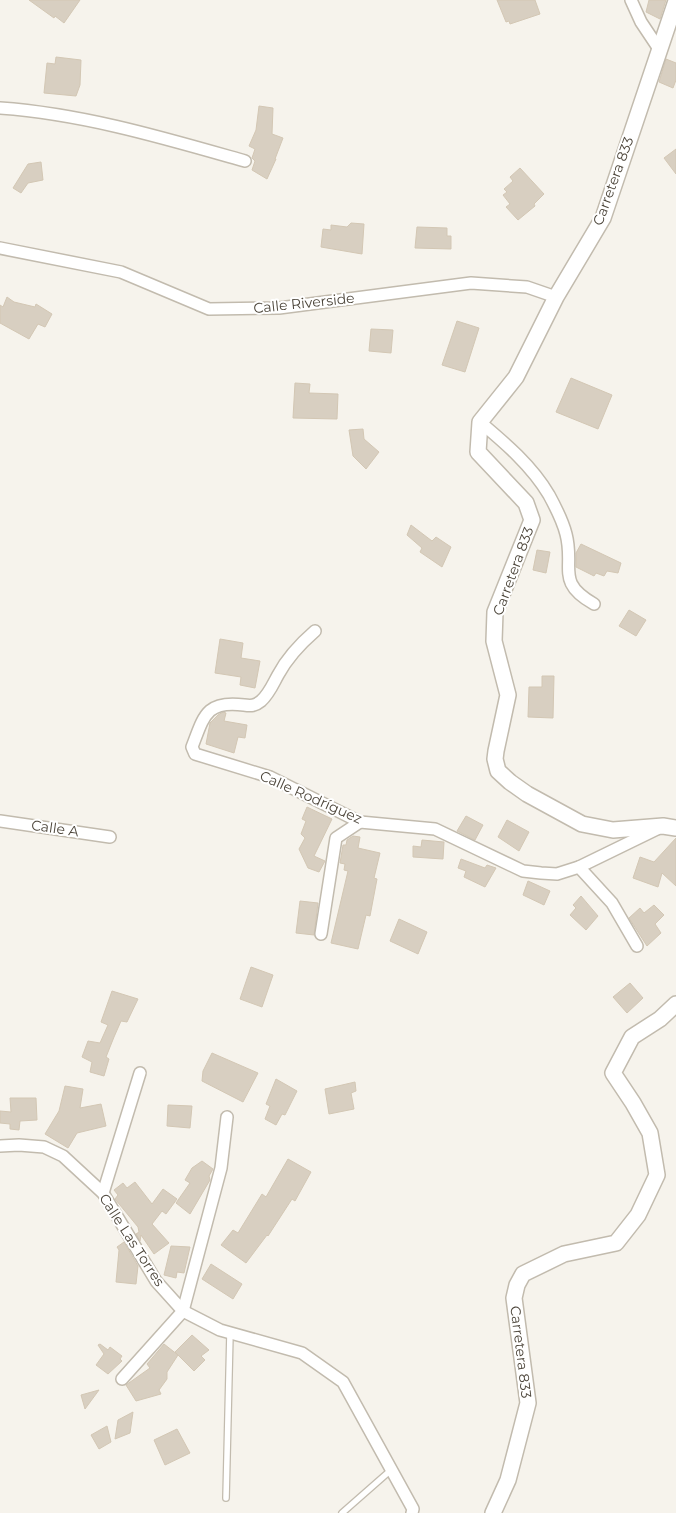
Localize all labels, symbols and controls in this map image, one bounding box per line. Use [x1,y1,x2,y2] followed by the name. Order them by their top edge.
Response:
[589,134,637,228] street label: Carretera 833
[253,289,355,317] street label: Calle Riverside
[489,524,537,618] street label: Carretera 833
[257,766,365,828] street label: Calle Rodríguez
[30,816,81,840] street label: Calle A
[95,1190,169,1290] street label: Calle Las Torres
[506,1305,536,1399] street label: Carretera 833

